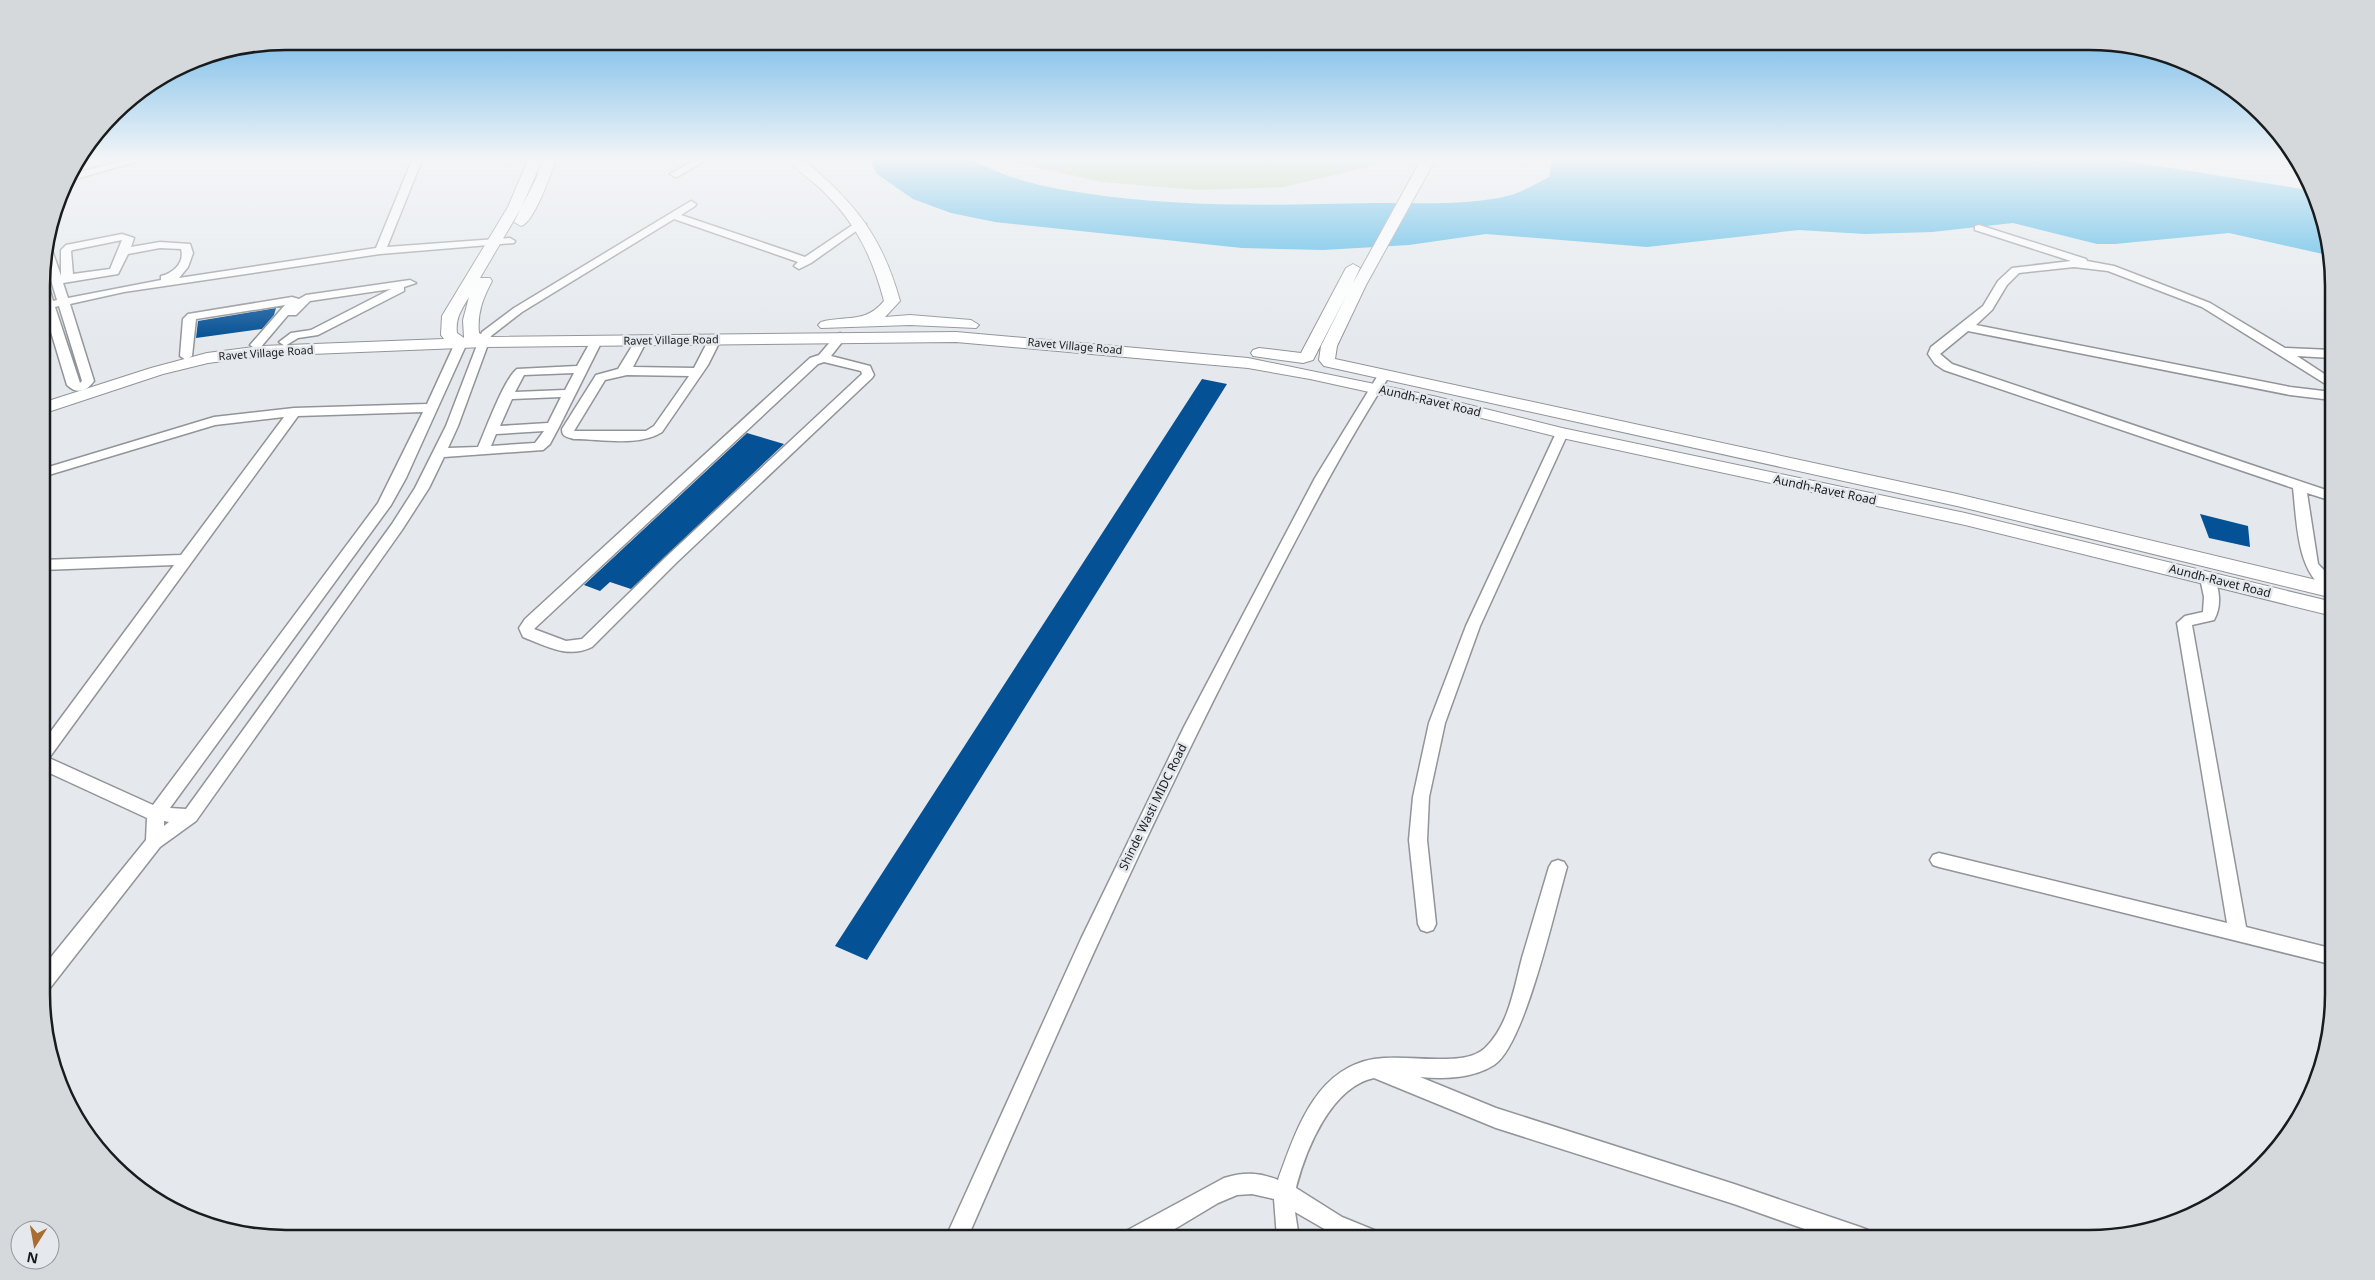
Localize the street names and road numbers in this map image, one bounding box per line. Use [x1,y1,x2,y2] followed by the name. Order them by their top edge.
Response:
[623,331,719,348] street label: Ravet Village Road
[1027,334,1123,357] street label: Ravet Village Road
[218,342,314,363] street label: Ravet Village Road
[1377,380,1483,421] street label: Aundh-Ravet Road
[1772,470,1878,509] street label: Aundh-Ravet Road
[2167,560,2273,601] street label: Aundh-Ravet Road
[1114,741,1191,873] street label: Shinde Wasti MIDC Road

